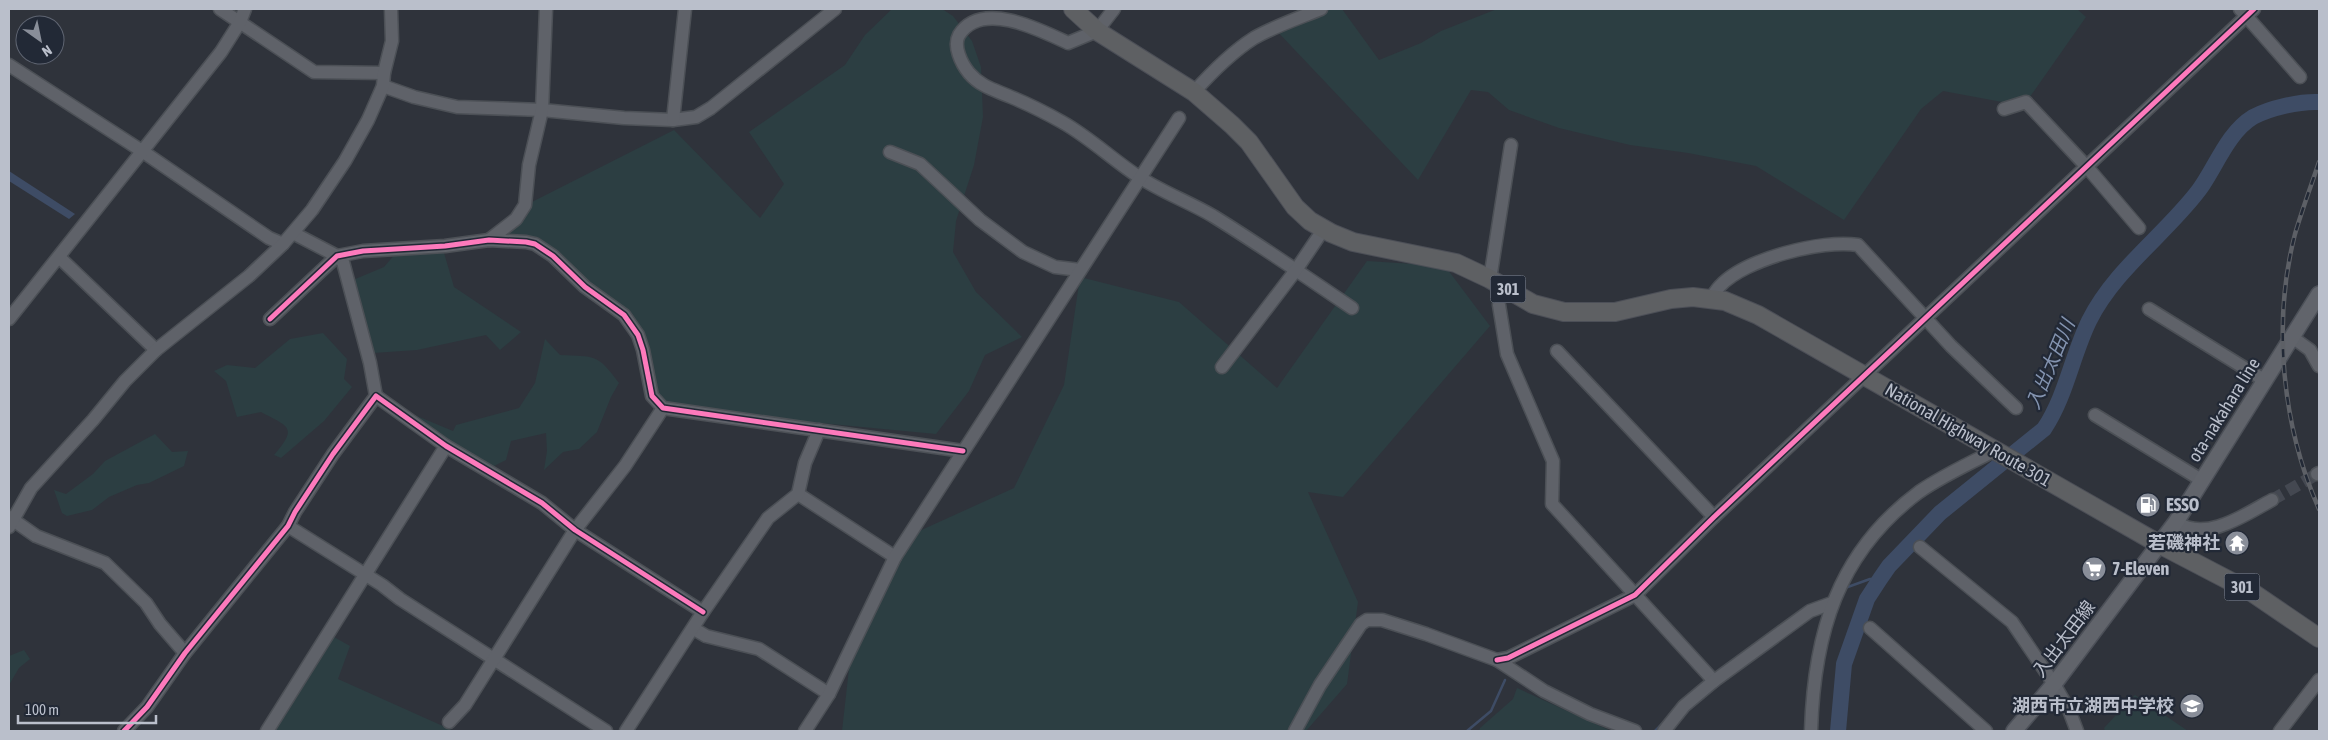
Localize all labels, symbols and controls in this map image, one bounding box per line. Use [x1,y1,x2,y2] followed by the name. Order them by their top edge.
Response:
[15,15,65,65] north arrow
[39,42,55,60] text: N
[1490,276,1526,302] road number: 301
[2021,314,2079,412] water label: 入出太田川
[2183,354,2264,466] street label: ota-nakahara line
[1882,378,2055,491] street label: National Highway Route 301
[2135,492,2161,518] fuel station icon: ESSO
[2166,494,2199,515] place label: ESSO
[2224,530,2250,556] temple icon: 若磯神社
[2148,532,2220,553] place label: 若磯神社
[2081,556,2107,582] supermarket icon: 7-Eleven
[2112,558,2170,579] place label: 7-Eleven
[2224,574,2260,600] road number: 301
[2028,596,2099,681] street label: 入出太田線
[18,692,155,724] scale bar
[2179,693,2205,719] school or university icon: 湖西市立湖西中学校
[2012,695,2174,716] place label: 湖西市立湖西中学校
[25,701,59,718] text: 100 m

